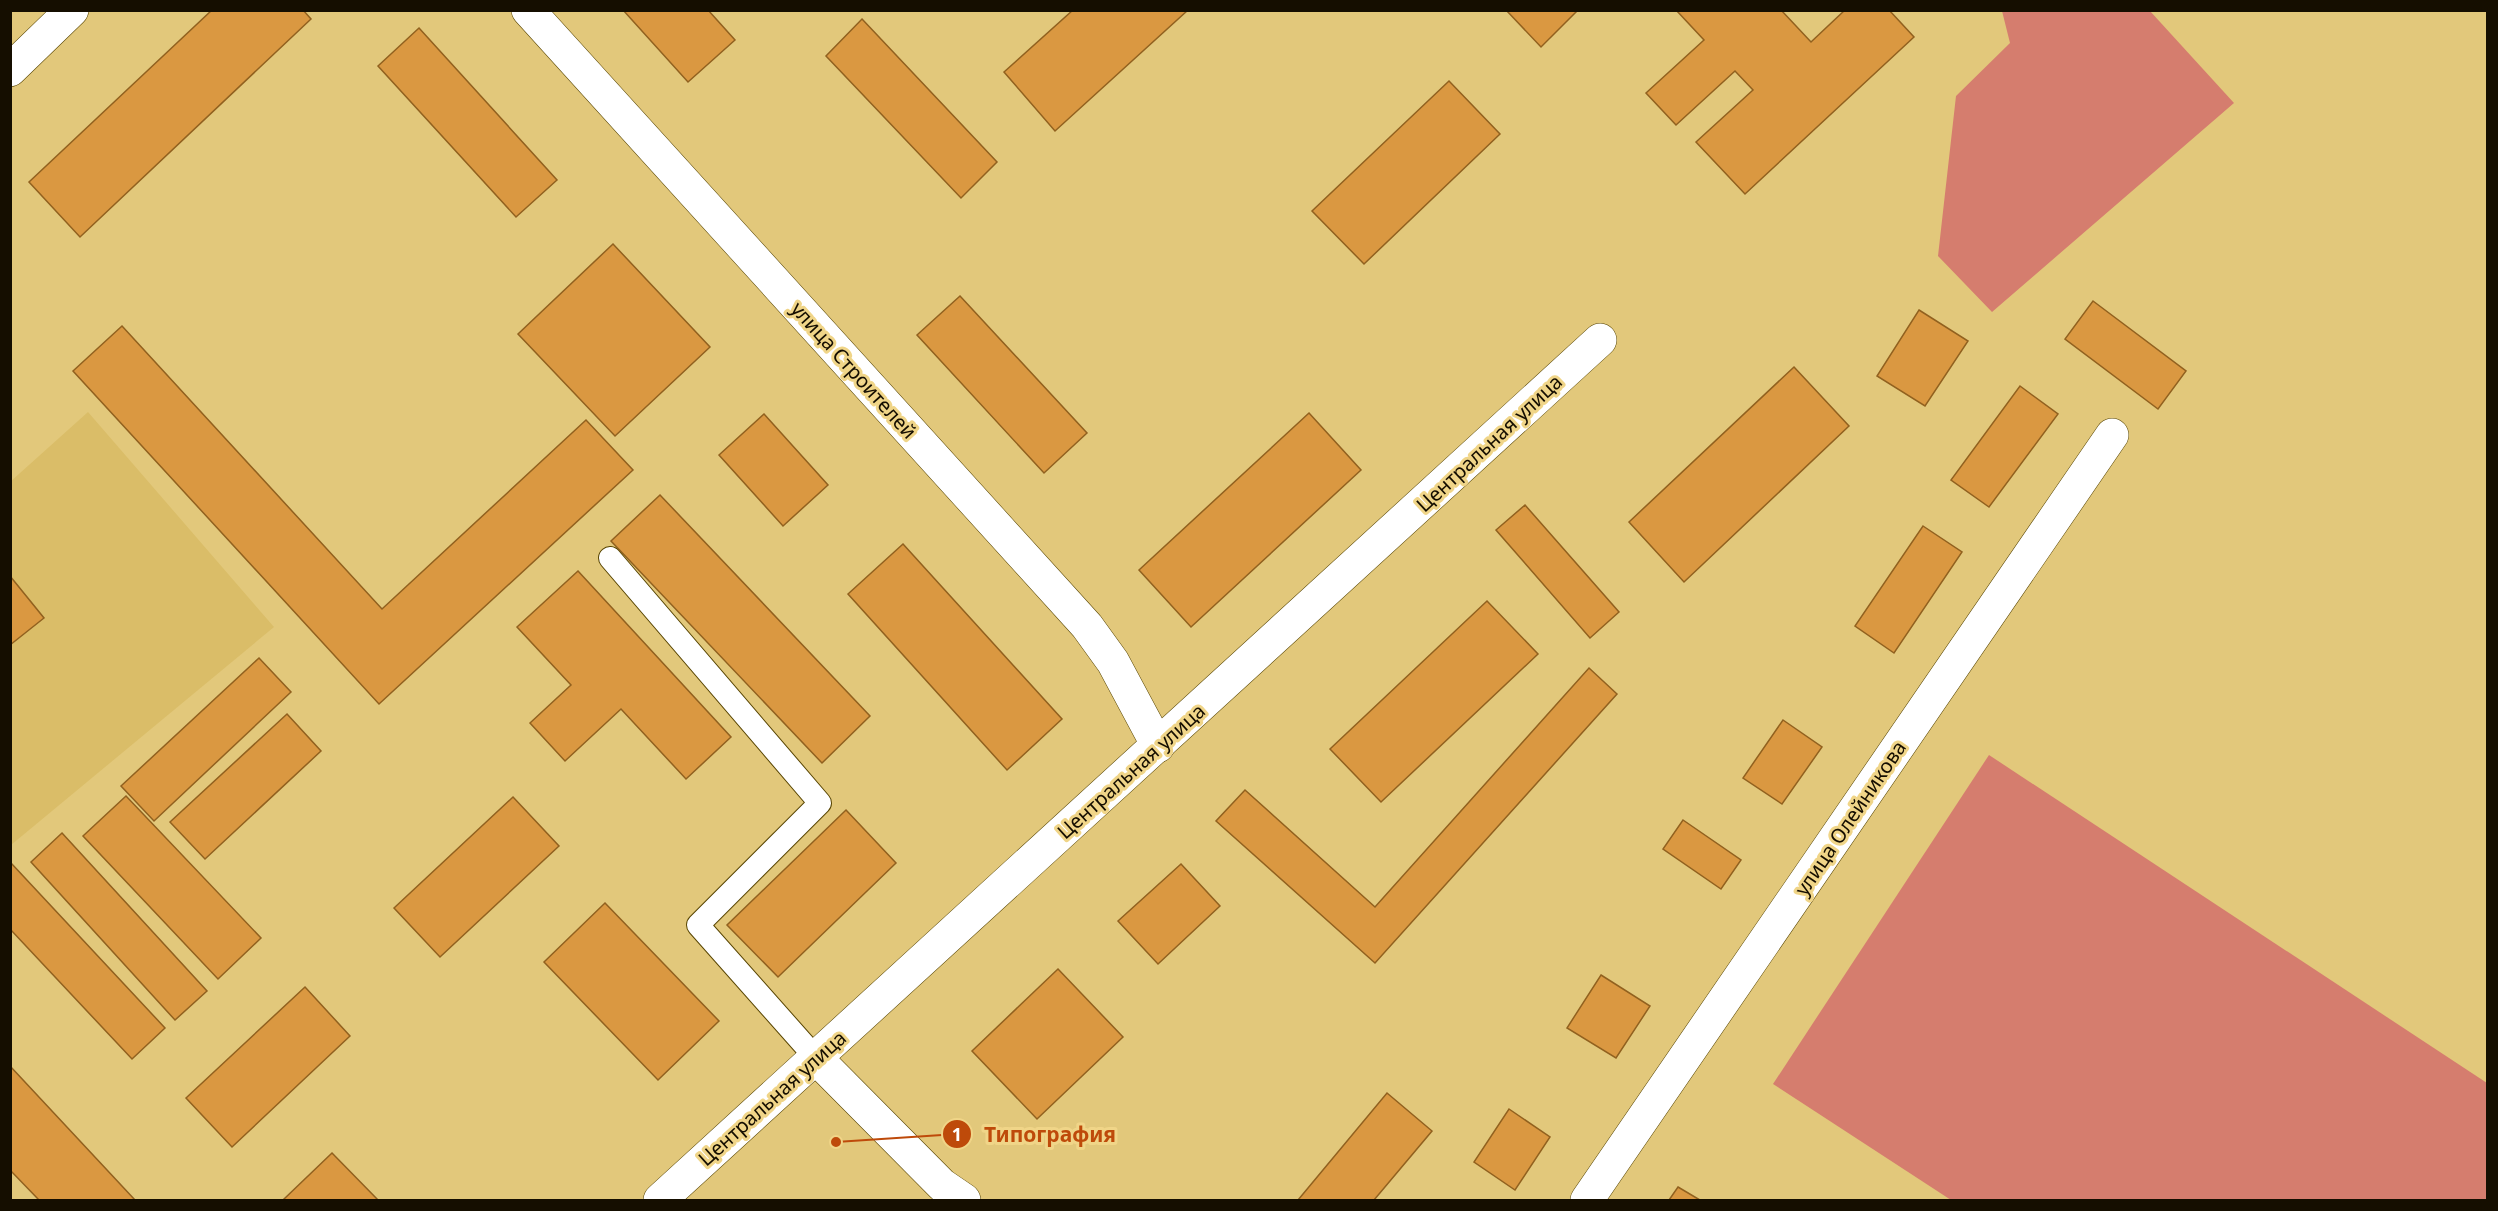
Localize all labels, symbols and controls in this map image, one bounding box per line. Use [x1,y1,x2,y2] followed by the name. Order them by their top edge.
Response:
[785,296,923,444] street label: улица Строителей
[1410,368,1568,518] street label: Центральная улица
[1051,697,1211,845] street label: Центральная улица
[1788,735,1912,901] street label: улица Олейникова
[692,1024,852,1172] street label: Центральная улица
[942,1115,1128,1154] callout: Типография
[984,1120,1116,1148] text: Типография
[952,1122,962,1146] text: 1

